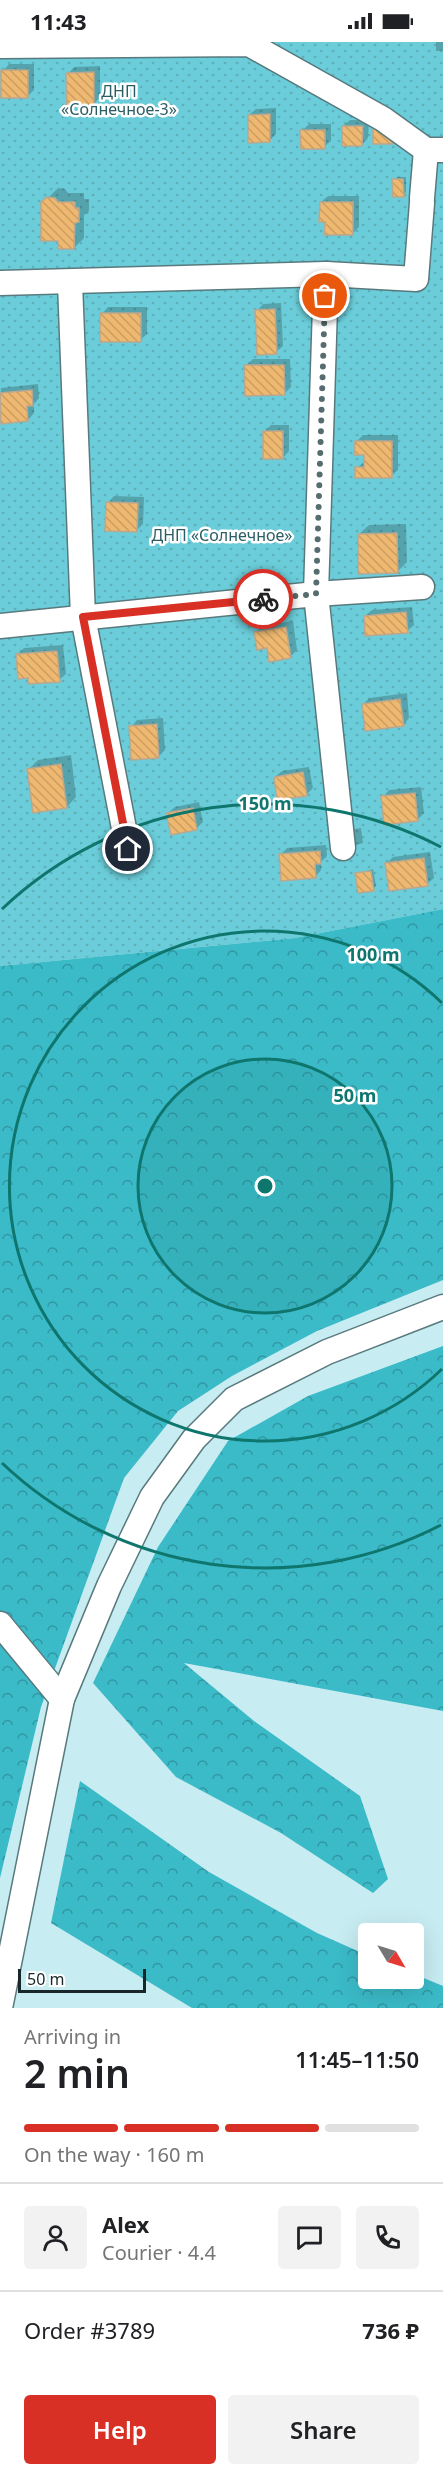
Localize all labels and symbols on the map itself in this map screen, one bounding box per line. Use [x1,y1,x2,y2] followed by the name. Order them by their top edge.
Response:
[61,80,177,120] park label: ДНП «Солнечное-3»
[299,270,350,321] pin
[152,524,292,546] park label: ДНП «Солнечное»
[233,569,293,629] courier
[238,791,292,815] text: 150 m
[102,823,153,874] pin
[346,942,400,966] text: 100 m
[334,1083,376,1107] text: 50 m
[255,1176,275,1196] centre of rings
[358,1923,424,1989] north arrow
[18,1966,146,1994] scale bar

